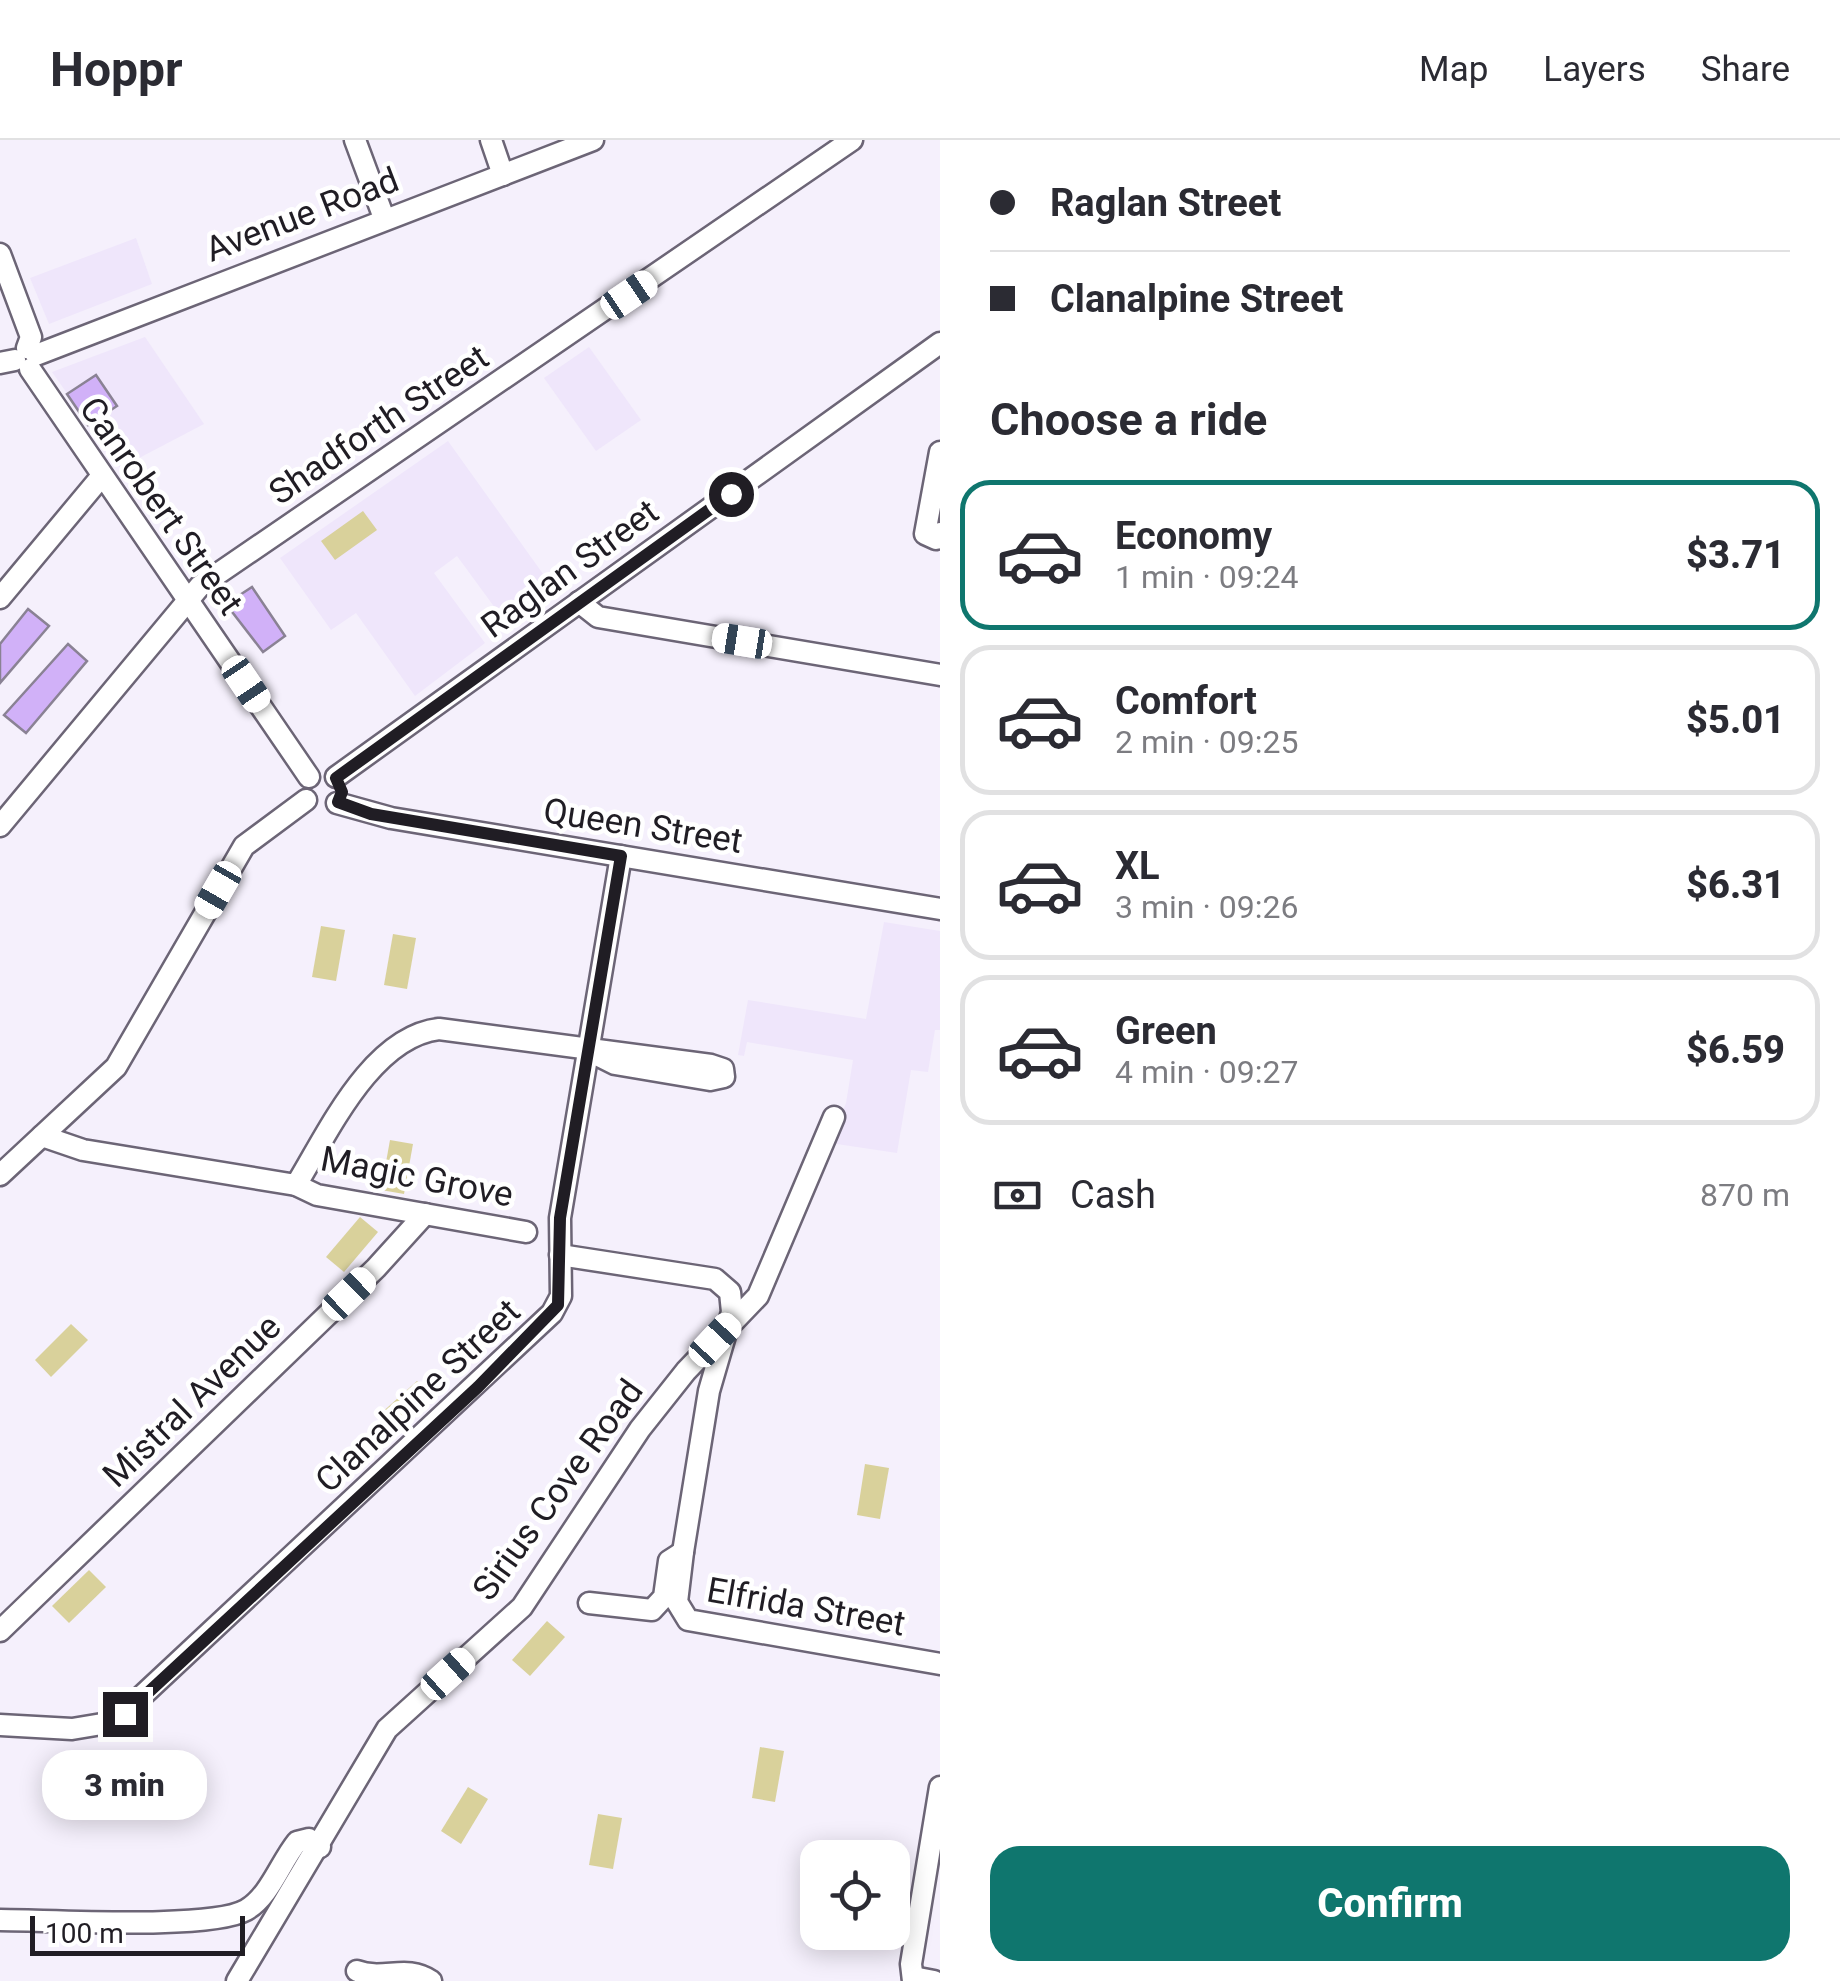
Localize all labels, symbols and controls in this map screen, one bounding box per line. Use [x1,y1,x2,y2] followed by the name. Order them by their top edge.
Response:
[50,41,183,98] text: Hoppr
[1419,49,1488,90] text: Map
[1543,49,1646,90] text: Layers
[1701,49,1790,90] text: Share
[200,159,404,271] street label: Avenue Road
[1050,181,1281,225] text: Raglan Street
[596,266,662,324] car
[1050,277,1343,321] text: Clanalpine Street
[262,337,496,513] street label: Shadforth Street
[71,389,251,623] street label: Canrobert Street
[990,393,1267,446] text: Choose a ride
[709,472,754,517] route start
[474,491,666,647] street label: Raglan Street
[995,510,1085,600] icon: car
[1115,514,1272,558] text: Economy
[1686,533,1785,577] text: $3.71
[1115,558,1298,596] text: 1 min · 09:24
[710,621,774,661] car
[217,651,275,717] car
[995,675,1085,765] icon: car
[1115,679,1257,723] text: Comfort
[1686,698,1785,742] text: $5.01
[1115,723,1298,761] text: 2 min · 09:25
[541,790,745,862] street label: Queen Street
[995,840,1085,930] icon: car
[1115,844,1160,888] text: XL
[190,857,246,923] car
[1686,863,1785,907] text: $6.31
[1115,888,1298,926] text: 3 min · 09:26
[995,1005,1085,1095] icon: car
[1115,1009,1217,1053] text: Green
[1686,1028,1785,1072] text: $6.59
[1115,1053,1298,1091] text: 4 min · 09:27
[317,1138,517,1216] street label: Magic Grove
[990,1168,1045,1223] icon: cash
[1070,1173,1156,1217] text: Cash
[1700,1176,1790,1214] text: 870 m
[317,1262,381,1326] car
[307,1291,529,1501] street label: Clanalpine Street
[95,1306,289,1496] street label: Mistral Avenue
[684,1308,746,1372] car
[464,1372,652,1608] street label: Sirius Cove Road
[704,1569,908,1645] street label: Elfrida Street
[416,1643,480,1705] car
[103,1692,148,1737] route end
[42,1749,208,1819] callout: 3 min
[84,1766,165,1804] text: 3 min
[800,1840,910,1950] map controls
[800,1840,910,1950] button: locate
[990,1846,1790,1961] button: Confirm
[30,1911,245,1956] scale bar
[45,1917,124,1950] text: 100 m

